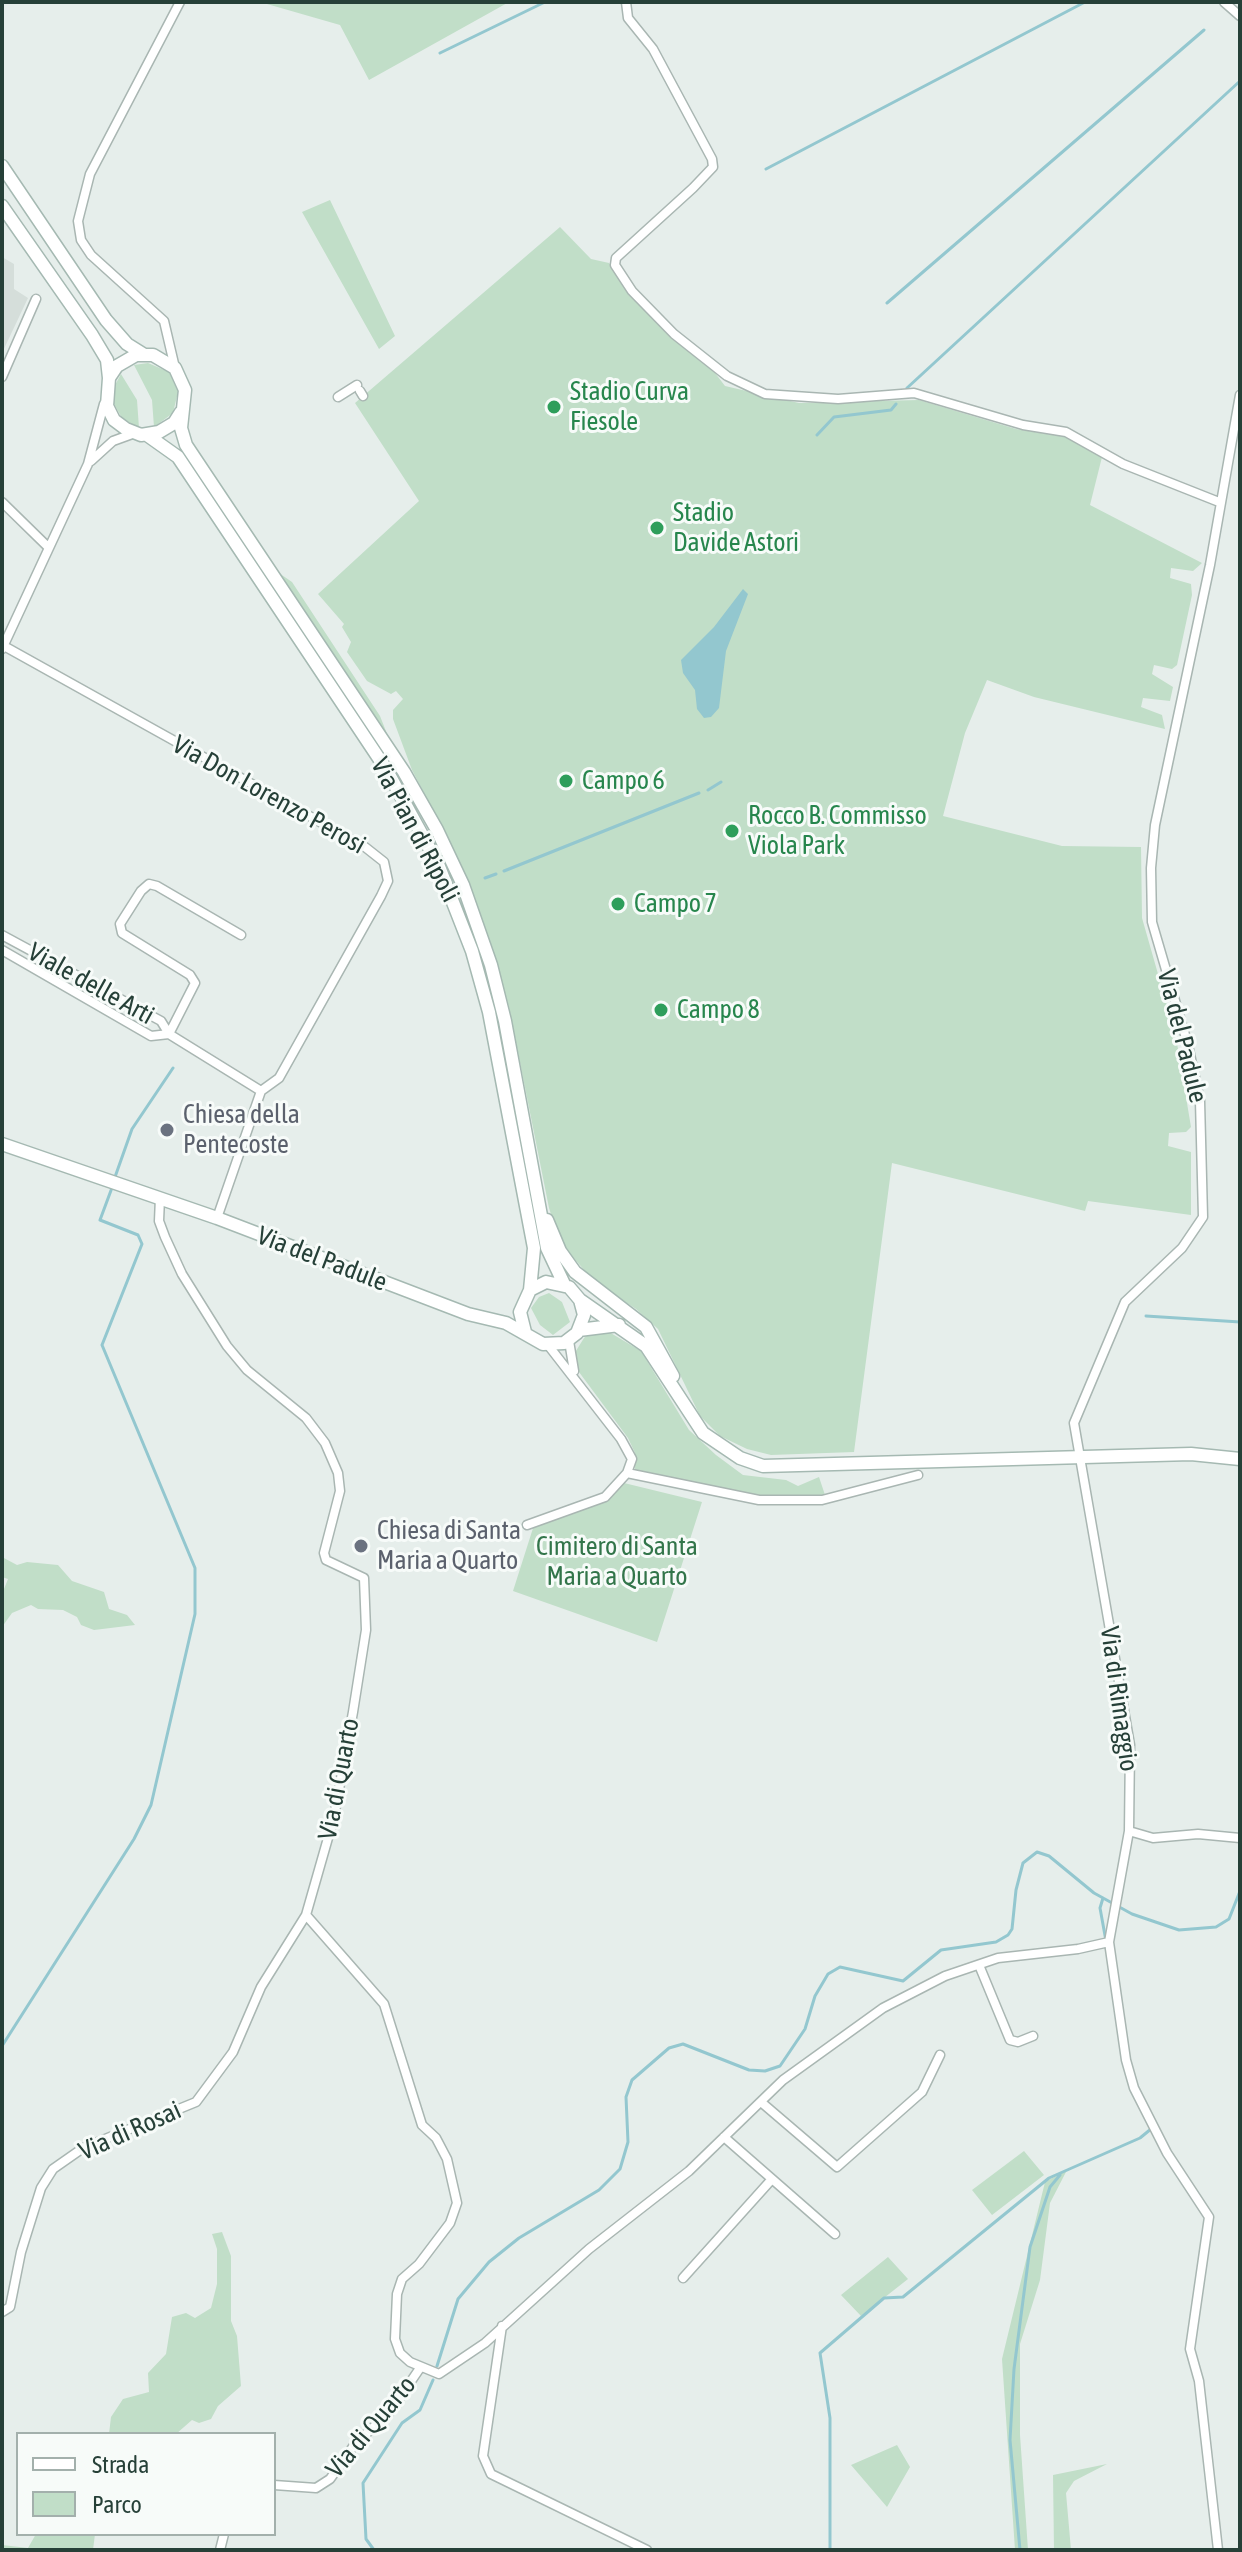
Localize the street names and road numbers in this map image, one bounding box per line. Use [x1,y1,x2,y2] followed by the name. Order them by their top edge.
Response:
[167,729,371,861] street label: Via Don Lorenzo Perosi
[364,752,466,908] street label: Via Pian di Ripoli
[22,937,160,1031] street label: Viale delle Arti
[1150,966,1214,1106] street label: Via del Padule
[253,1220,391,1298] street label: Via del Padule
[1093,1625,1145,1773] street label: Via di Rimaggio
[312,1716,366,1842] street label: Via di Quarto
[74,2095,186,2167] street label: Via di Rosai
[320,2370,422,2484] street label: Via di Quarto

